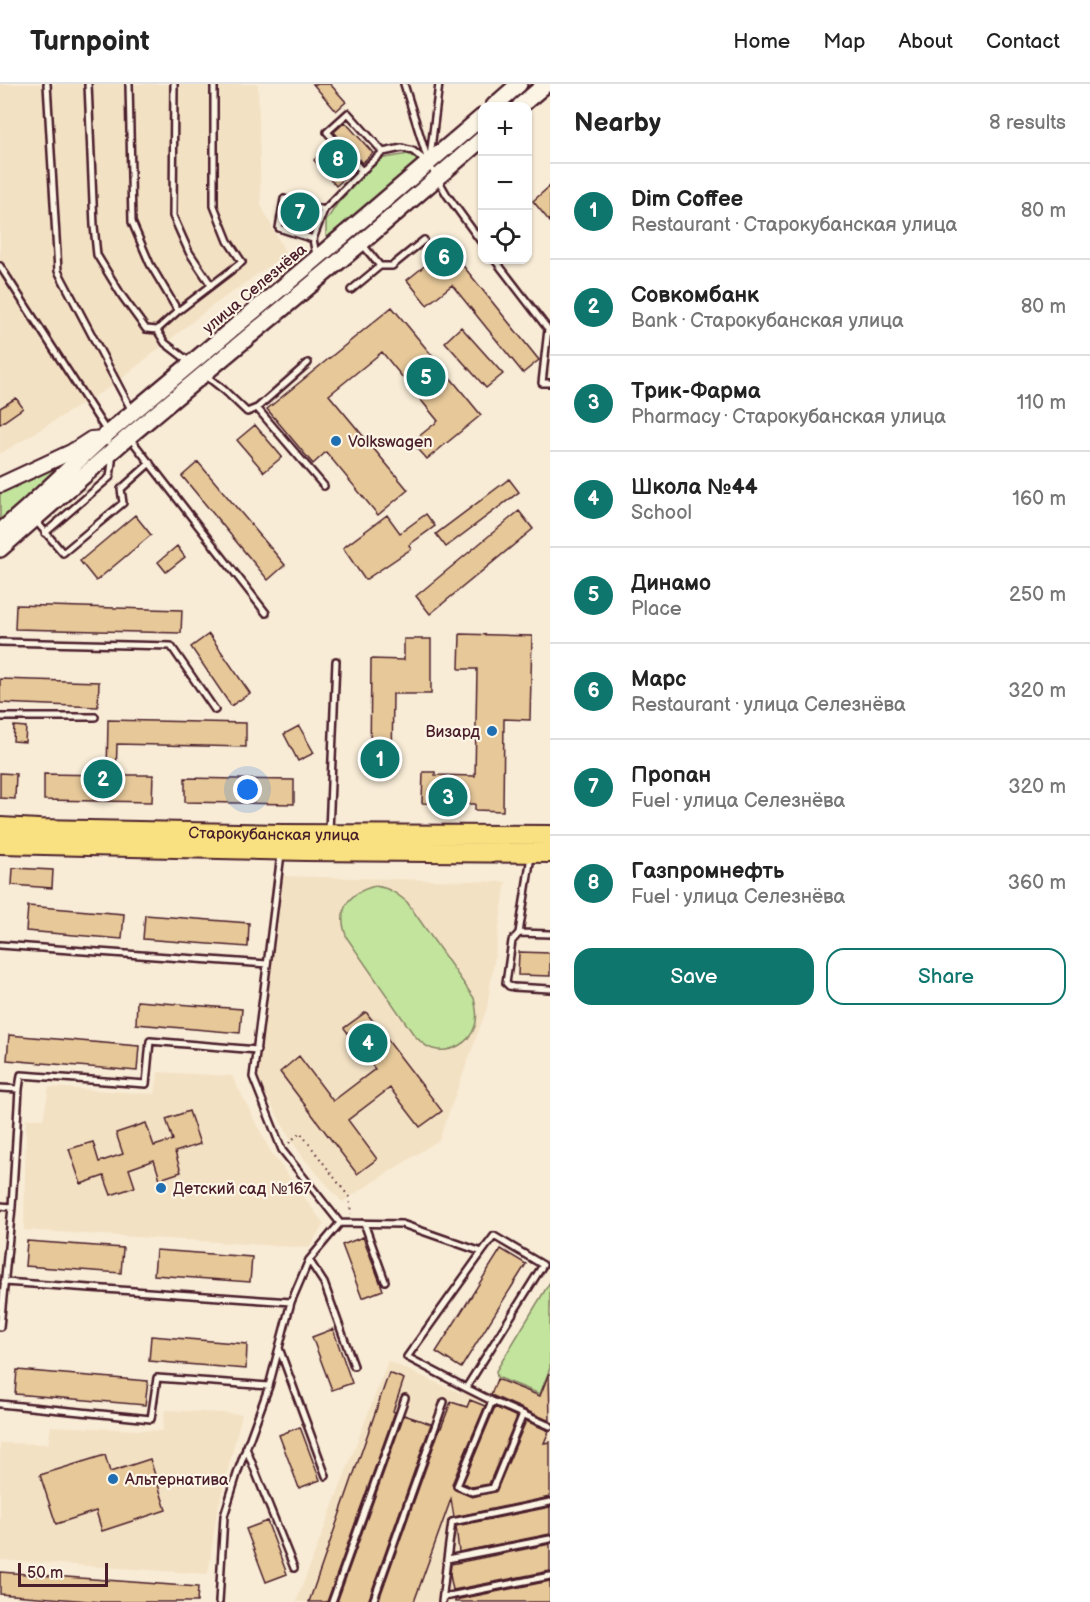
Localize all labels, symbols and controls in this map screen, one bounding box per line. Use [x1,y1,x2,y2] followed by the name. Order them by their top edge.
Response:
[30,25,150,58] text: Turnpoint
[733,29,790,54] text: Home
[823,29,865,54] text: Map
[898,29,953,54] text: About
[986,29,1060,54] text: Contact
[478,102,532,264] map controls
[478,102,532,156] button: +
[574,108,661,139] text: Nearby
[989,111,1066,135] text: 8 results
[318,136,358,182] pin: 8
[478,156,532,210] button: −
[631,186,743,213] text: Dim Coffee
[280,190,320,234] pin: 7
[589,199,598,223] text: 1
[1021,199,1066,223] text: 80 m
[478,210,532,264] button: locate
[631,213,957,237] text: Restaurant · Старокубанская улица
[424,234,464,279] pin: 6
[199,240,311,338] street label: улица Селезнёва
[631,282,759,309] text: Совкомбанк
[588,295,599,319] text: 2
[1021,295,1066,319] text: 80 m
[631,309,904,333] text: Bank · Старокубанская улица
[406,354,446,400] pin: 5
[631,378,761,405] text: Трик-Фарма
[588,391,599,415] text: 3
[1017,391,1066,415] text: 110 m
[631,405,946,429] text: Pharmacy · Старокубанская улица
[348,433,432,452] place label: Volkswagen
[329,434,343,448] marker: Volkswagen
[631,474,758,501] text: Школа №44
[588,487,599,511] text: 4
[1012,487,1066,511] text: 160 m
[631,501,692,525] text: School
[631,570,711,597] text: Динамо
[588,583,599,607] text: 5
[1009,583,1066,607] text: 250 m
[631,597,682,621] text: Place
[631,666,686,693] text: Марс
[587,679,600,703] text: 6
[1008,679,1066,703] text: 320 m
[631,693,906,717] text: Restaurant · улица Селезнёва
[425,723,480,742] place label: Визард
[485,724,499,738] marker: Визард
[360,736,400,782] pin: 1
[84,756,122,802] pin: 2
[631,762,711,789] text: Пропан
[428,774,468,820] pin: 3
[233,775,262,804] your location
[588,775,599,799] text: 7
[1008,775,1066,799] text: 320 m
[631,789,845,813] text: Fuel · улица Селезнёва
[188,824,360,845] street label: Старокубанская улица
[631,858,784,885] text: Газпромнефть
[587,871,600,895] text: 8
[1008,871,1066,895] text: 360 m
[631,885,845,909] text: Fuel · улица Селезнёва
[574,948,814,1005] button: Save
[826,948,1066,1005] button: Share
[348,1020,388,1066] pin: 4
[173,1180,312,1199] place label: Детский сад №167
[154,1181,168,1195] marker: Детский сад №167
[124,1471,229,1490] place label: Альтернатива
[106,1472,120,1486] marker: Альтернатива
[18,1560,108,1588] scale bar
[27,1564,63,1583] text: 50 m

